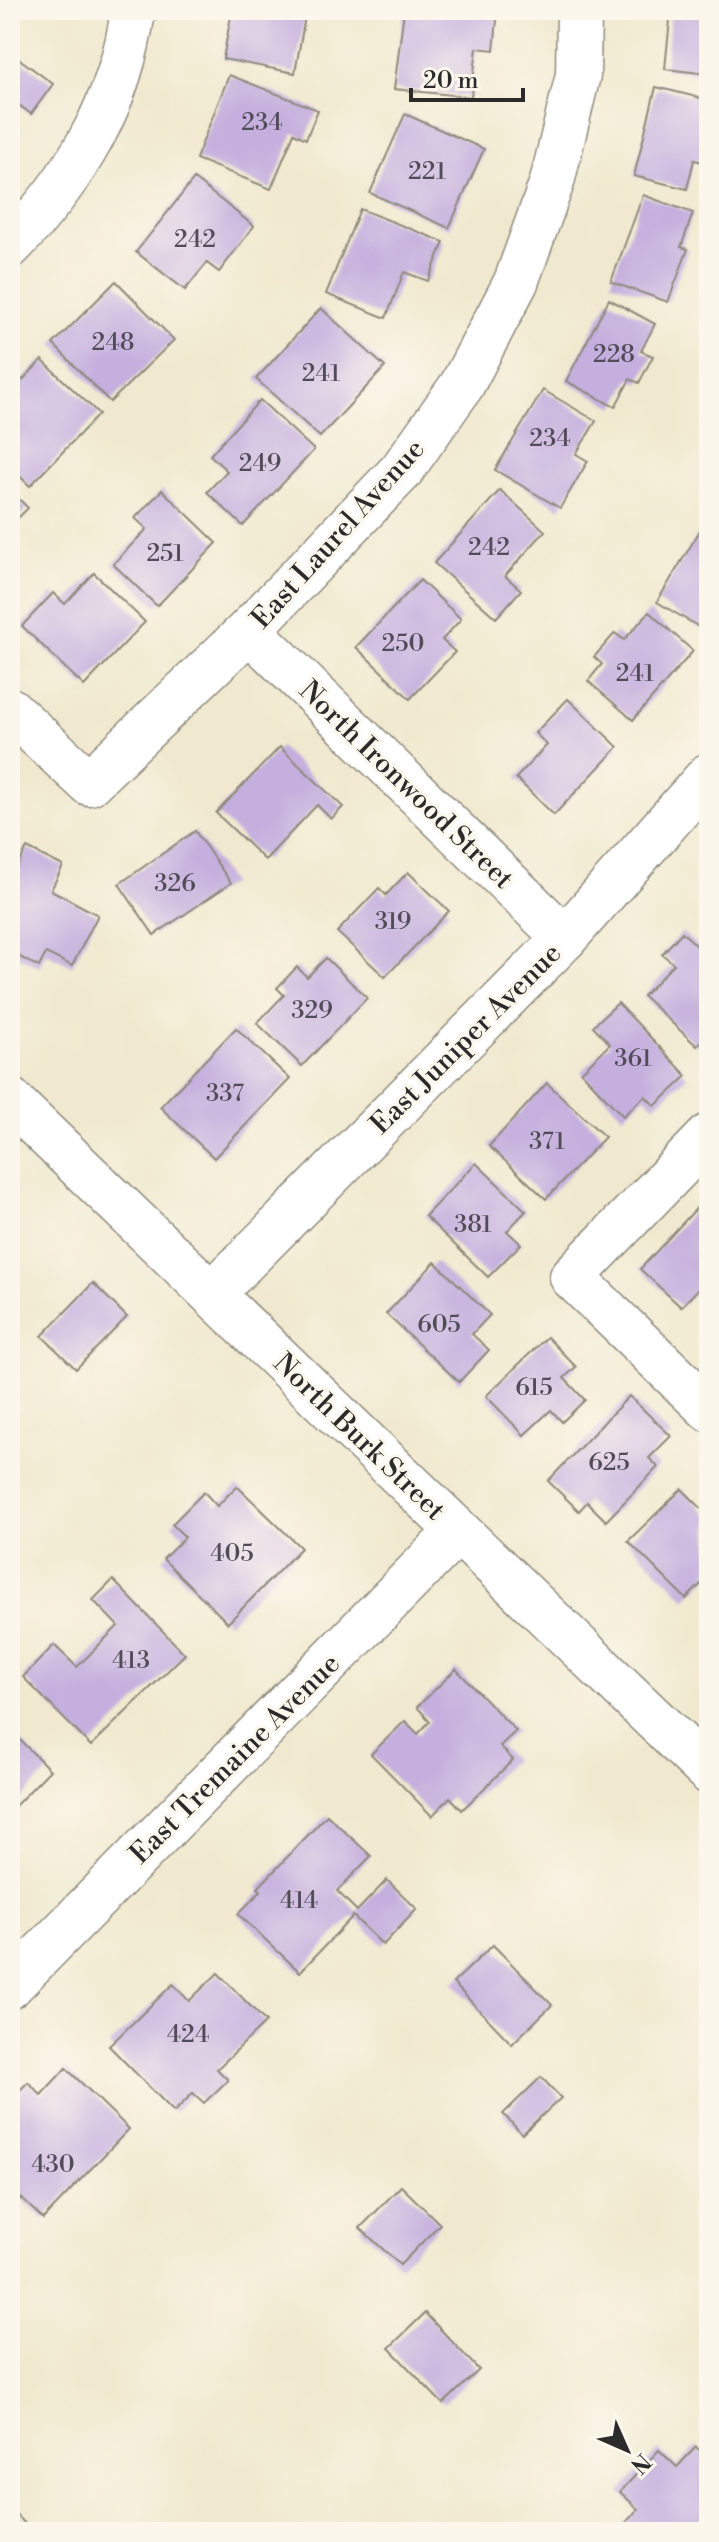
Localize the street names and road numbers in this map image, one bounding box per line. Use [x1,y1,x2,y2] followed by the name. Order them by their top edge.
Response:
[244,432,432,636] street label: East Laurel Avenue
[291,674,521,897] street label: North Ironwood Street
[363,936,569,1142] street label: East Juniper Avenue
[266,1346,452,1528] street label: North Burk Street
[123,1647,348,1872] street label: East Tremaine Avenue

